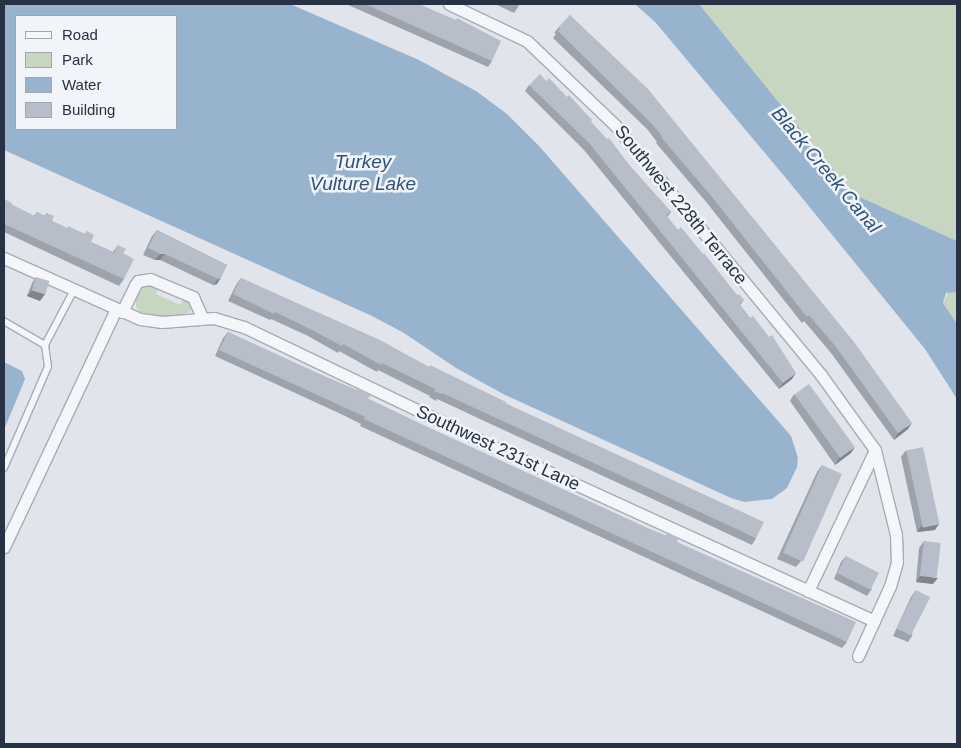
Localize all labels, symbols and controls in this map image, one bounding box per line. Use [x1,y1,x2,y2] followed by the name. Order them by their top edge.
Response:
[15,15,178,130] legend
[62,26,98,43] text: Road
[62,51,93,68] text: Park
[62,76,101,93] text: Water
[62,101,115,118] text: Building
[767,102,885,238] water label: Black Creek Canal
[610,121,752,289] street label: Southwest 228th Terrace
[310,151,416,195] water label: Turkey Vulture Lake
[413,401,583,495] street label: Southwest 231st Lane

